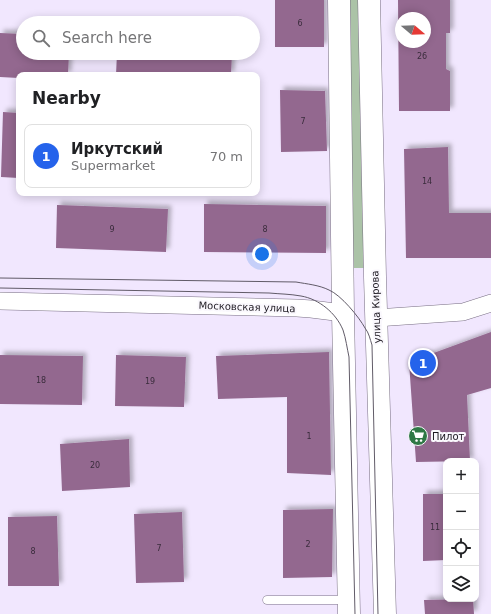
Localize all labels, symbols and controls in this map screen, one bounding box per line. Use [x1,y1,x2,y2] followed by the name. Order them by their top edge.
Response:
[395,12,431,48] north arrow
[16,16,260,60] search box
[297,19,303,28] house number: 6
[30,27,52,49] icon: search
[62,29,152,47] text: Search here
[417,52,427,61] house number: 26
[32,88,101,108] text: Nearby
[300,117,306,126] house number: 7
[71,140,163,158] text: Иркутский
[41,149,51,164] text: 1
[210,149,243,164] text: 70 m
[71,158,155,173] text: Supermarket
[422,177,432,186] house number: 14
[109,225,115,234] house number: 9
[262,225,268,234] house number: 8
[252,244,272,264] your location
[369,270,383,344] street label: улица Кирова
[198,300,296,314] street label: Московская улица
[410,348,436,378] pin: 1
[36,376,46,385] house number: 18
[145,377,155,386] house number: 19
[407,425,429,447] supermarket icon: Пилот
[432,431,465,442] place label: Пилот
[306,432,312,441] house number: 1
[443,458,479,602] map controls
[443,458,479,494] button: +
[90,461,100,470] house number: 20
[443,494,479,530] button: −
[430,523,440,532] house number: 11
[443,530,479,566] button: locate
[305,540,311,549] house number: 2
[156,544,162,553] house number: 7
[30,547,36,556] house number: 8
[443,566,479,602] button: layers

